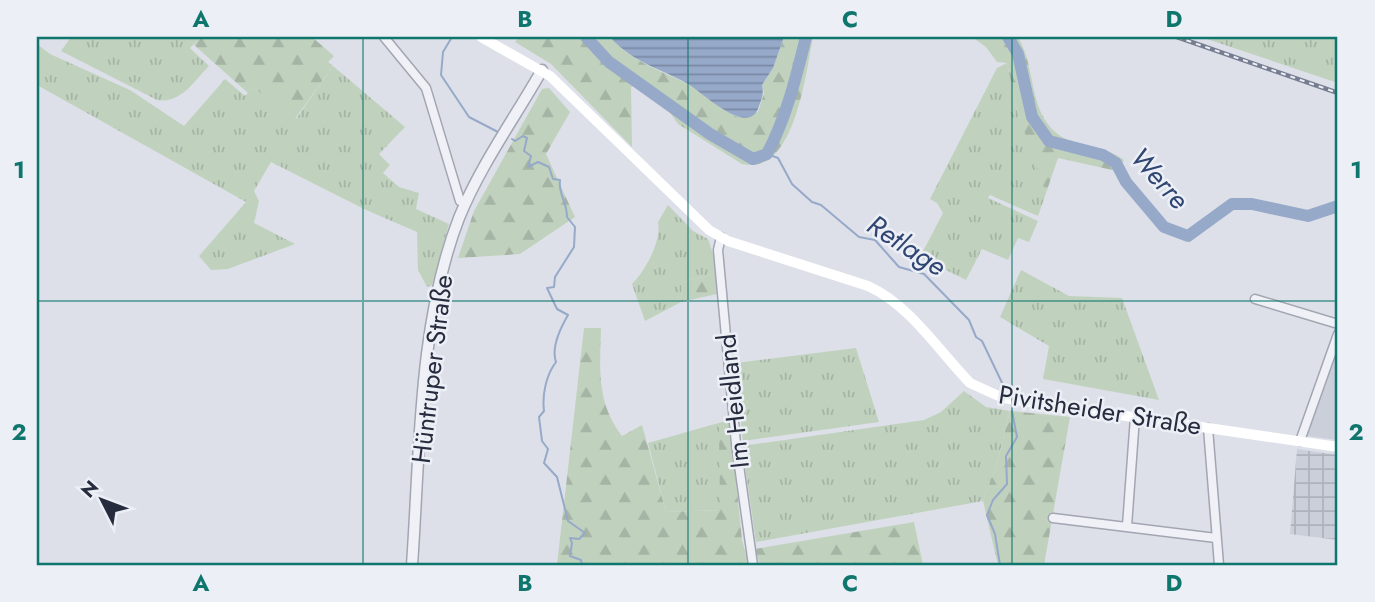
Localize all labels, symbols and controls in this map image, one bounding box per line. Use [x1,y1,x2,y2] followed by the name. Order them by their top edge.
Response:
[192,2,210,36] text: A
[517,2,533,36] text: B
[842,2,858,36] text: C
[1166,2,1183,36] text: D
[1121,138,1199,218] water label: Werre
[13,153,25,187] text: 1
[1350,153,1362,187] text: 1
[859,205,954,286] water label: Retlage
[402,273,462,465] street label: Hüntruper Straße
[707,332,759,470] street label: Im Heidland
[996,375,1204,445] street label: Pivitsheider Straße
[11,415,27,449] text: 2
[1348,415,1364,449] text: 2
[66,466,136,536] north arrow
[75,474,105,504] text: N
[192,566,210,600] text: A
[517,566,533,600] text: B
[842,566,858,600] text: C
[1166,566,1183,600] text: D

